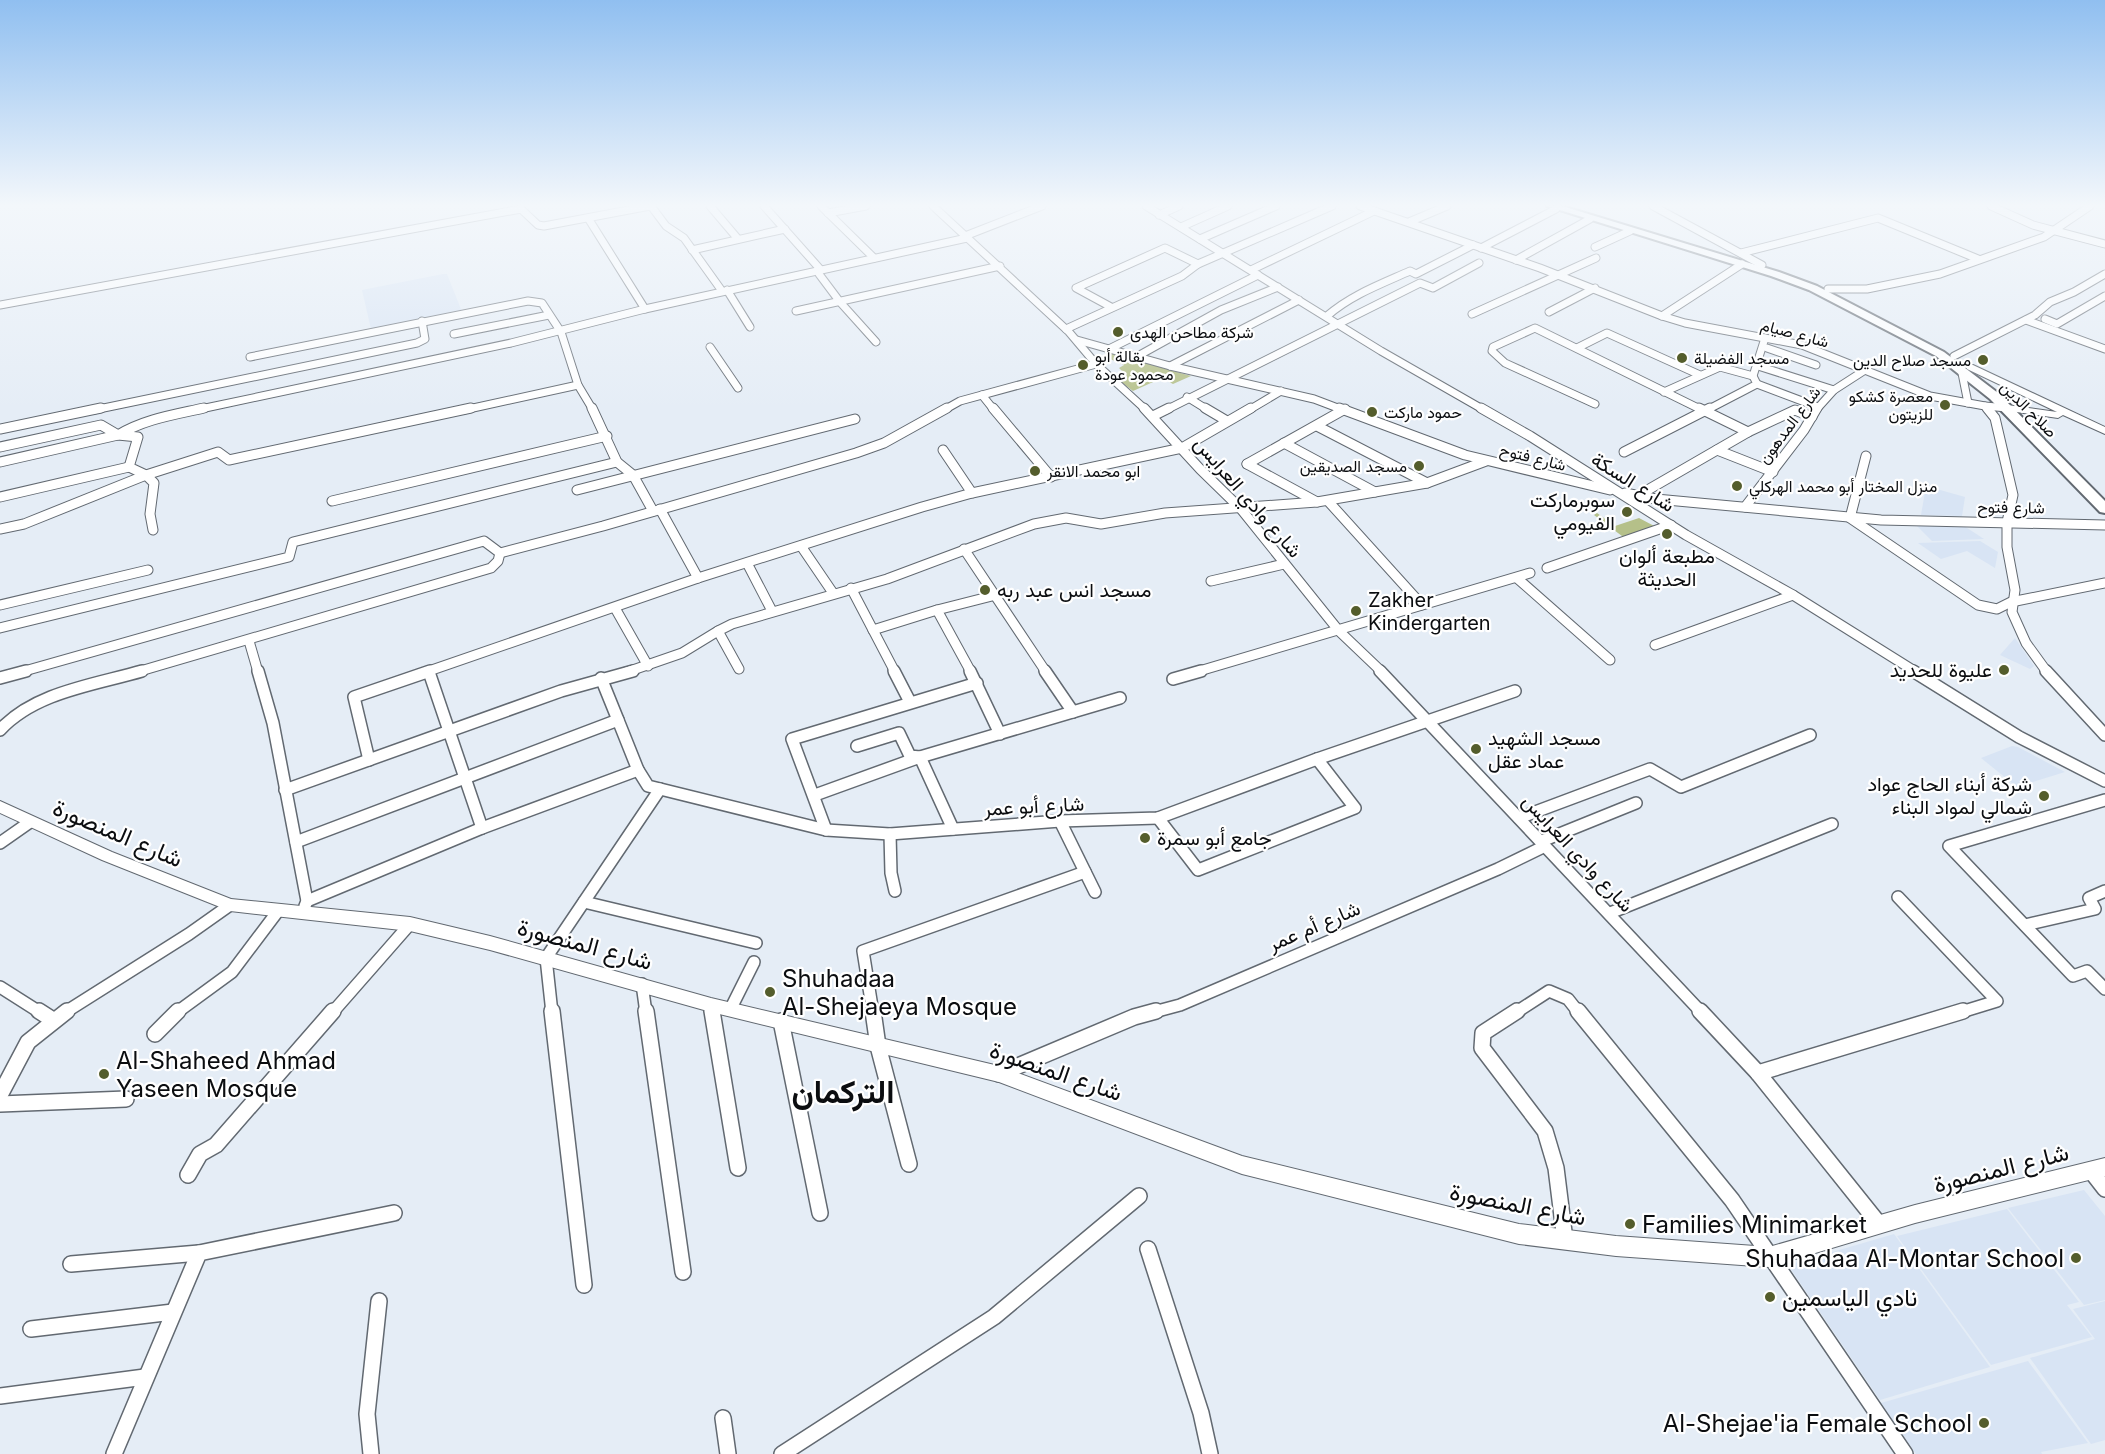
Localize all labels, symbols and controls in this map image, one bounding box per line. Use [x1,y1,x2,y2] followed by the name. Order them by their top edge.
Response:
[1758,314,1831,354] street label: شارع صيام
[1130,322,1254,343] place label: شركة مطاحن الهدى
[1111,325,1125,339] marker: شركة مطاحن الهدى
[1095,346,1173,385] place label: بقالة أبو محمود عودة
[1694,348,1789,368] place label: مسجد الفضيلة
[1853,350,1971,372] place label: مسجد صلاح الدين
[1675,351,1689,365] marker: مسجد الفضيلة
[1976,353,1990,367] marker: مسجد صلاح الدين
[1076,358,1090,372] marker: بقالة أبو محمود عودة
[1995,376,2062,443] street label: صلاح الدين
[1753,382,1826,469] street label: شارع المدهون
[1849,386,1933,425] place label: معصرة كشكو للزيتون
[1938,398,1952,412] marker: معصرة كشكو للزيتون
[1384,402,1462,423] place label: حمود ماركت
[1365,405,1379,419] marker: حمود ماركت
[1185,432,1307,566] street label: شارع وادي العرايس
[1497,439,1568,477] street label: شارع فتوح
[1586,447,1679,519] street label: شارع السكة
[1300,456,1407,477] place label: مسجد الصديقين
[1412,459,1426,473] marker: مسجد الصديقين
[1046,461,1140,482] place label: ابو محمد الانقر
[1028,464,1042,478] marker: ابو محمد الانقر
[1749,476,1937,500] place label: منزل المختار أبو محمد الهركلي
[1730,479,1744,493] marker: منزل المختار أبو محمد الهركلي
[1530,488,1615,540] place label: سوبرماركت الفيومي
[1977,496,2045,520] street label: شارع فتوح
[1620,505,1634,519] marker: سوبرماركت الفيومي
[1660,527,1674,541] marker: مطبعة ألوان الحديثة
[1619,544,1715,591] place label: مطبعة ألوان الحديثة
[997,578,1151,603] place label: مسجد انس عبد ربه
[978,583,992,597] marker: مسجد انس عبد ربه
[1368,588,1491,635] place label: Zakher Kindergarten
[1349,604,1363,618] marker: Zakher Kindergarten
[1890,658,1992,683] place label: عليوة للحديد
[1997,663,2011,677] marker: عليوة للحديد
[1488,726,1601,773] place label: مسجد الشهيد عماد عقل
[1469,742,1483,756] marker: مسجد الشهيد عماد عقل
[1867,772,2032,824] place label: شركة أبناء الحاج عواد شمالي لمواد البناء
[1514,789,1639,920] street label: شارع وادي العرايس
[2037,789,2051,803] marker: شركة أبناء الحاج عواد شمالي لمواد البناء
[982,791,1085,823] street label: شارع أبو عمر
[48,793,187,875] street label: شارع المنصورة
[1157,826,1272,852] place label: جامع أبو سمرة
[1138,831,1152,845] marker: جامع أبو سمرة
[1263,896,1364,958] street label: شارع أم عمر
[514,912,655,978] street label: شارع المنصورة
[782,964,1017,1021] place label: Shuhadaa Al-Shejaeya Mosque
[763,985,777,999] marker: Shuhadaa Al-Shejaeya Mosque
[985,1035,1126,1109] street label: شارع المنصورة
[116,1046,336,1103] place label: Al-Shaheed Ahmad Yaseen Mosque
[97,1067,111,1081] marker: Al-Shaheed Ahmad Yaseen Mosque
[791,1072,895,1112] district label: التركمان
[1930,1137,2072,1201] street label: شارع المنصورة
[1447,1177,1589,1233] street label: شارع المنصورة
[1642,1210,1867,1239] place label: Families Minimarket
[1623,1217,1637,1231] marker: Families Minimarket
[1745,1244,2064,1273] place label: Shuhadaa Al-Montar School
[2069,1251,2083,1265] marker: Shuhadaa Al-Montar School
[1782,1283,1917,1317] place label: نادي الياسمين
[1763,1290,1777,1304] marker: نادي الياسمين
[1663,1409,1972,1438] place label: Al-Shejae'ia Female School
[1977,1416,1991,1430] marker: Al-Shejae'ia Female School

